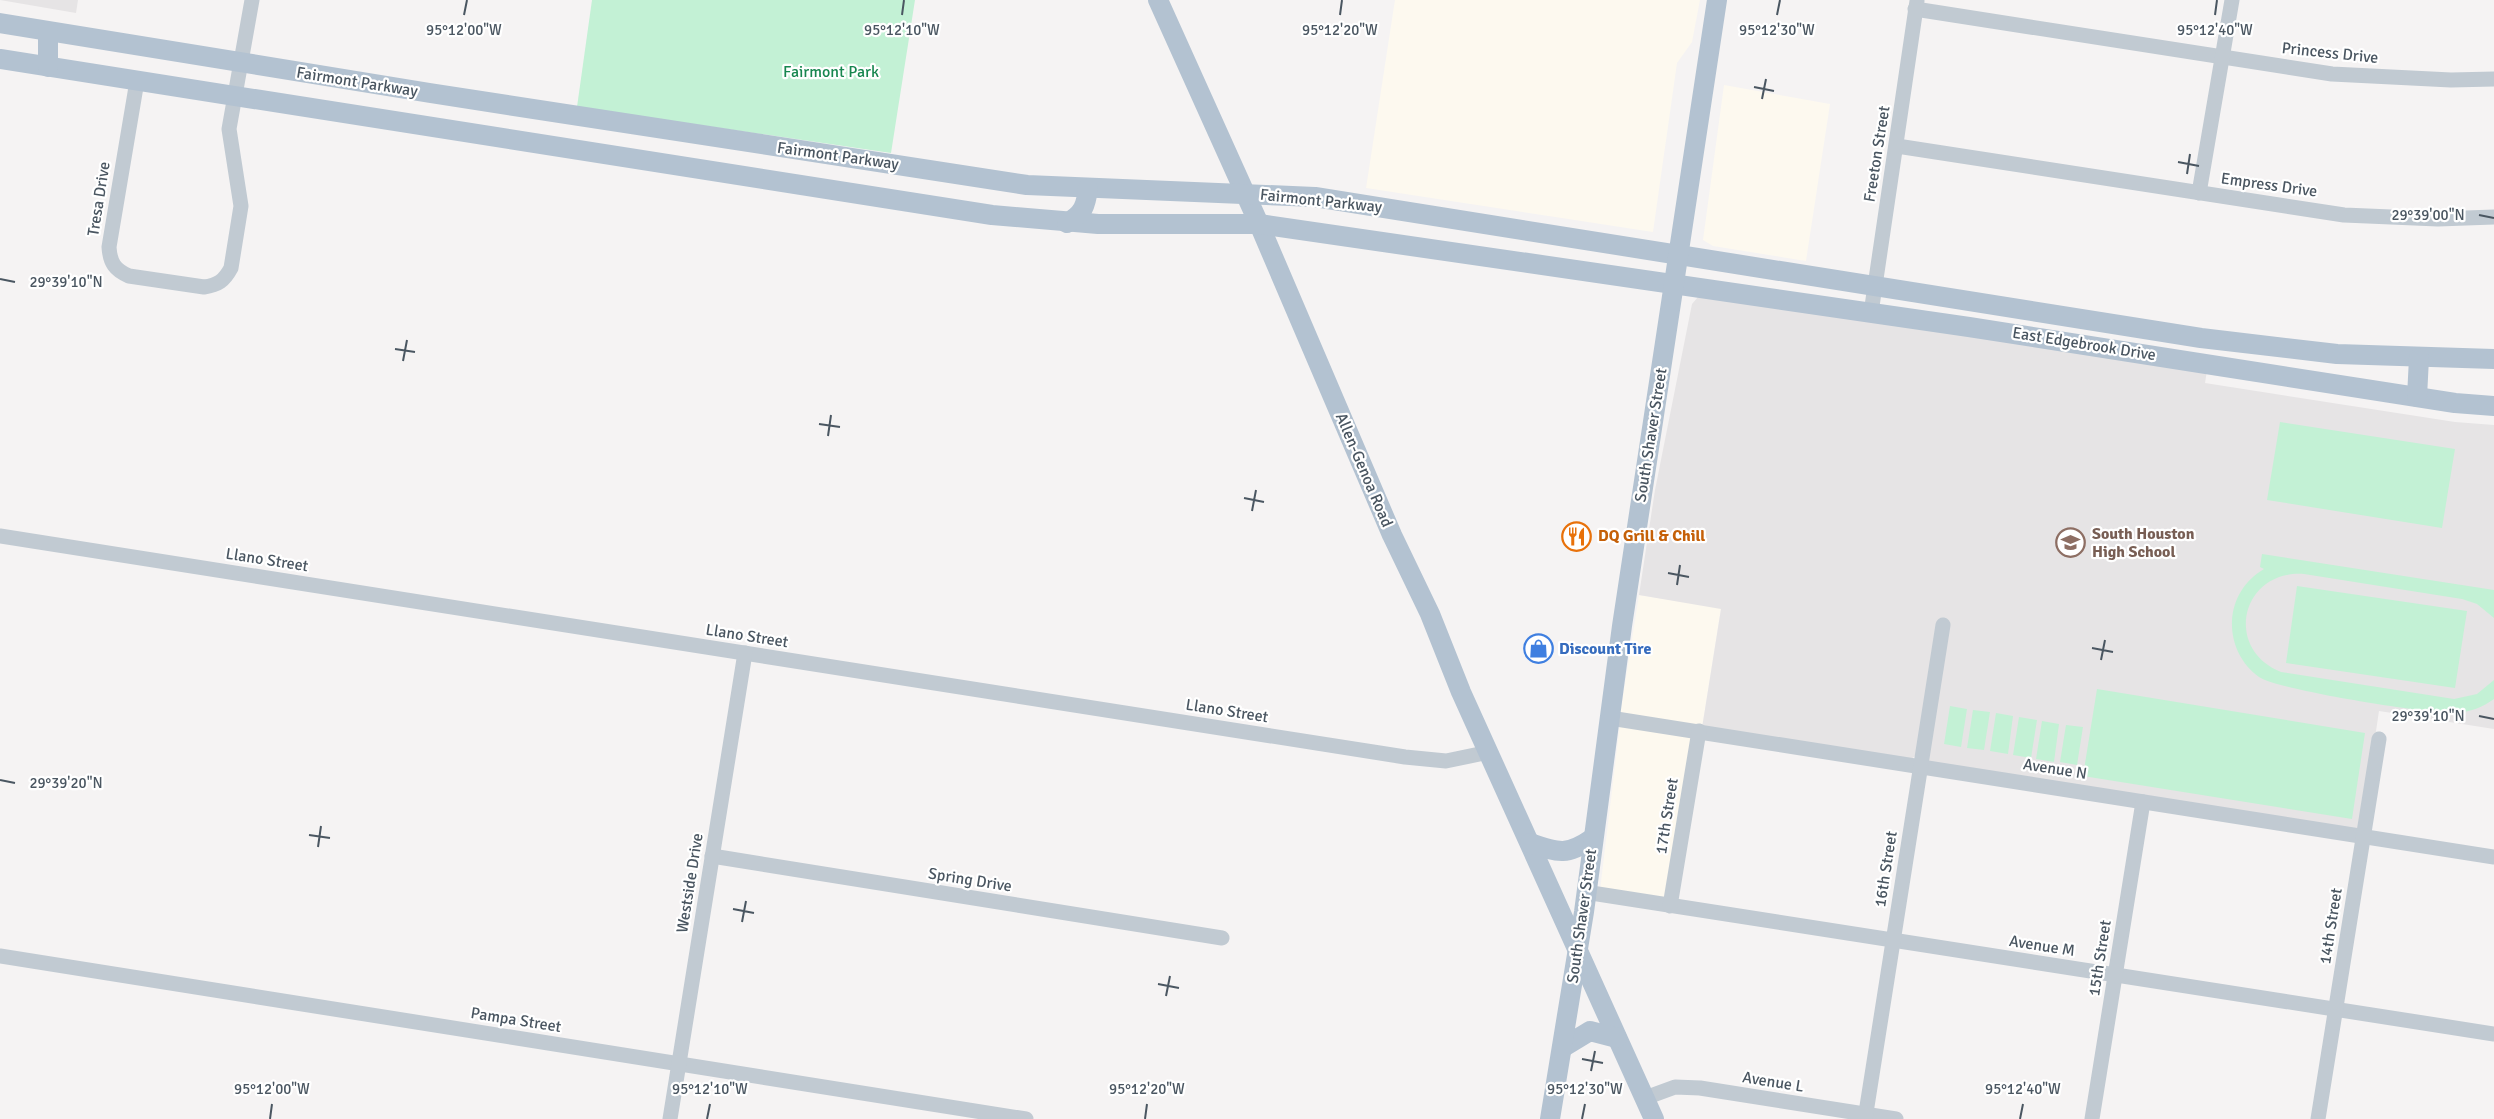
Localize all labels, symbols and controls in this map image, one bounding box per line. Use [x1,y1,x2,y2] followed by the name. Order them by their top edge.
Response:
[426,21,502,39] text: 95°12'00"W
[864,21,940,39] text: 95°12'10"W
[1302,21,1378,39] text: 95°12'20"W
[1739,21,1815,39] text: 95°12'30"W
[2177,21,2253,39] text: 95°12'40"W
[2281,38,2379,68] street label: Princess Drive
[783,62,879,82] park label: Fairmont Park
[295,63,420,102] street label: Fairmont Parkway
[1860,104,1895,204] street label: Freeton Street
[776,138,901,175] street label: Fairmont Parkway
[83,160,115,238] street label: Tresa Drive
[2219,168,2319,202] street label: Empress Drive
[1259,185,1384,217] street label: Fairmont Parkway
[2391,206,2465,224] text: 29°39'00"N
[29,273,103,291] text: 29°39'10"N
[2011,323,2157,365] street label: East Edgebrook Drive
[1631,366,1672,503] street label: South Shaver Street
[1331,410,1397,530] street label: Allen-Genoa Road
[1561,520,1593,552] restaurant icon: DQ Grill & Chill
[2092,524,2195,562] place label: South Houston High School
[1598,526,1705,546] place label: DQ Grill & Chill
[2055,527,2087,559] school or university icon: South Houston High School
[224,544,310,576] street label: Llano Street
[704,620,790,652] street label: Llano Street
[1522,633,1554,665] shop icon: Discount Tire
[1559,639,1651,659] place label: Discount Tire
[1184,695,1270,727] street label: Llano Street
[2391,707,2465,725] text: 29°39'10"N
[2022,754,2088,784] street label: Avenue N
[29,774,103,792] text: 29°39'20"N
[1651,776,1683,855] street label: 17th Street
[1870,829,1902,908] street label: 16th Street
[672,832,708,934] street label: Westside Drive
[1563,847,1601,984] street label: South Shaver Street
[927,864,1013,896] street label: Spring Drive
[2315,886,2347,965] street label: 14th Street
[2084,918,2116,997] street label: 15th Street
[2008,931,2076,961] street label: Avenue M
[469,1003,563,1037] street label: Pampa Street
[1741,1067,1805,1097] street label: Avenue L
[234,1080,310,1098] text: 95°12'00"W
[672,1080,748,1098] text: 95°12'10"W
[1109,1080,1185,1098] text: 95°12'20"W
[1547,1080,1623,1098] text: 95°12'30"W
[1985,1080,2061,1098] text: 95°12'40"W

